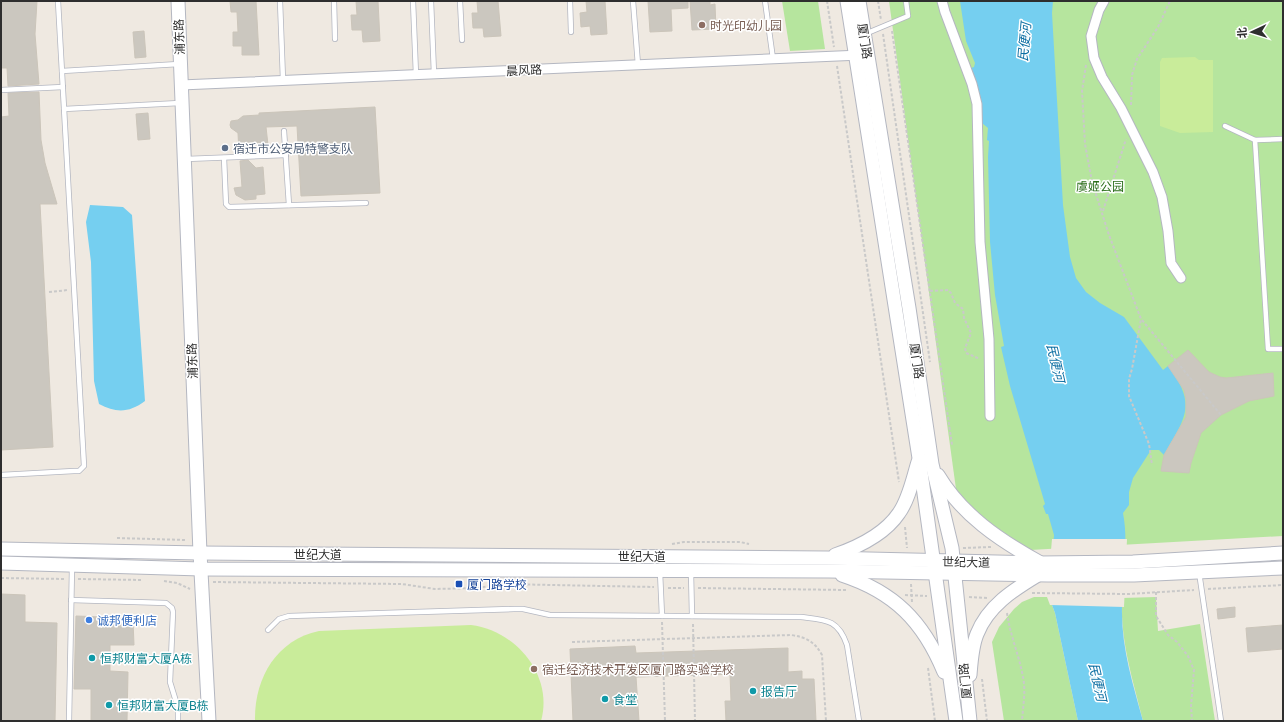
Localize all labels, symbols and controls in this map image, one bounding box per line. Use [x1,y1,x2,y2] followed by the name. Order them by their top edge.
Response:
[1232,12,1272,52] north arrow
[710,18,782,33] place label: 时光印幼儿园
[171,19,187,55] street label: 浦东路
[1014,19,1034,62] water label: 民便河
[697,20,707,30] marker: 时光印幼儿园
[855,22,875,60] street label: 厦门路
[1235,27,1249,39] text: 北
[506,62,542,78] street label: 晨风路
[233,141,353,156] place label: 宿迁市公安局特警支队
[220,143,230,153] marker: 宿迁市公安局特警支队
[1076,179,1124,194] park label: 虞姬公园
[907,342,927,380] street label: 厦门路
[1044,342,1069,387] water label: 民便河
[184,343,200,379] street label: 浦东路
[294,547,342,562] street label: 世纪大道
[618,549,666,564] street label: 世纪大道
[942,554,990,570] street label: 世纪大道
[467,577,527,592] place label: 厦门路学校
[454,579,464,589] marker: 厦门路学校
[97,613,157,628] place label: 诚邦便利店
[84,615,94,625] marker: 诚邦便利店
[100,651,192,666] place label: 恒邦财富大厦A栋
[87,653,97,663] marker: 恒邦财富大厦A栋
[1086,661,1111,706] water label: 民便河
[542,662,734,677] place label: 宿迁经济技术开发区厦门路实验学校
[956,662,974,700] street label: 厦门路
[529,664,539,674] marker: 宿迁经济技术开发区厦门路实验学校
[761,684,797,699] place label: 报告厅
[748,686,758,696] marker: 报告厅
[613,692,637,707] place label: 食堂
[600,694,610,704] marker: 食堂
[117,698,209,713] place label: 恒邦财富大厦B栋
[104,700,114,710] marker: 恒邦财富大厦B栋

